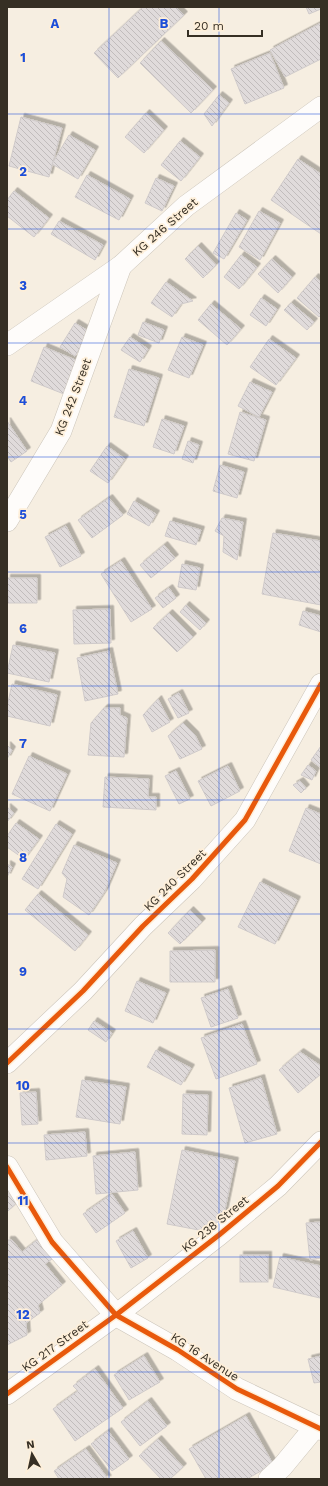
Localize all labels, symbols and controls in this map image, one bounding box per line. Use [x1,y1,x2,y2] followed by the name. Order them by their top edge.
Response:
[188,12,262,38] scale bar
[51,16,60,31] text: A
[160,16,169,31] text: B
[194,19,224,33] text: 20 m
[20,50,26,65] text: 1
[19,164,27,179] text: 2
[130,195,200,259] street label: KG 246 Street
[19,278,27,293] text: 3
[52,356,94,438] street label: KG 242 Street
[19,393,28,408] text: 4
[19,507,27,522] text: 5
[19,621,27,636] text: 6
[19,736,27,751] text: 7
[141,846,209,914] street label: KG 240 Street
[19,850,27,865] text: 8
[19,964,27,979] text: 9
[16,1078,30,1093] text: 10
[17,1193,29,1208] text: 11
[179,1193,251,1255] street label: KG 238 Street
[16,1307,30,1322] text: 12
[19,1317,91,1375] street label: KG 217 Street
[168,1330,242,1384] street label: KG 16 Avenue
[12,1434,52,1474] north arrow
[25,1438,36,1452] text: N

